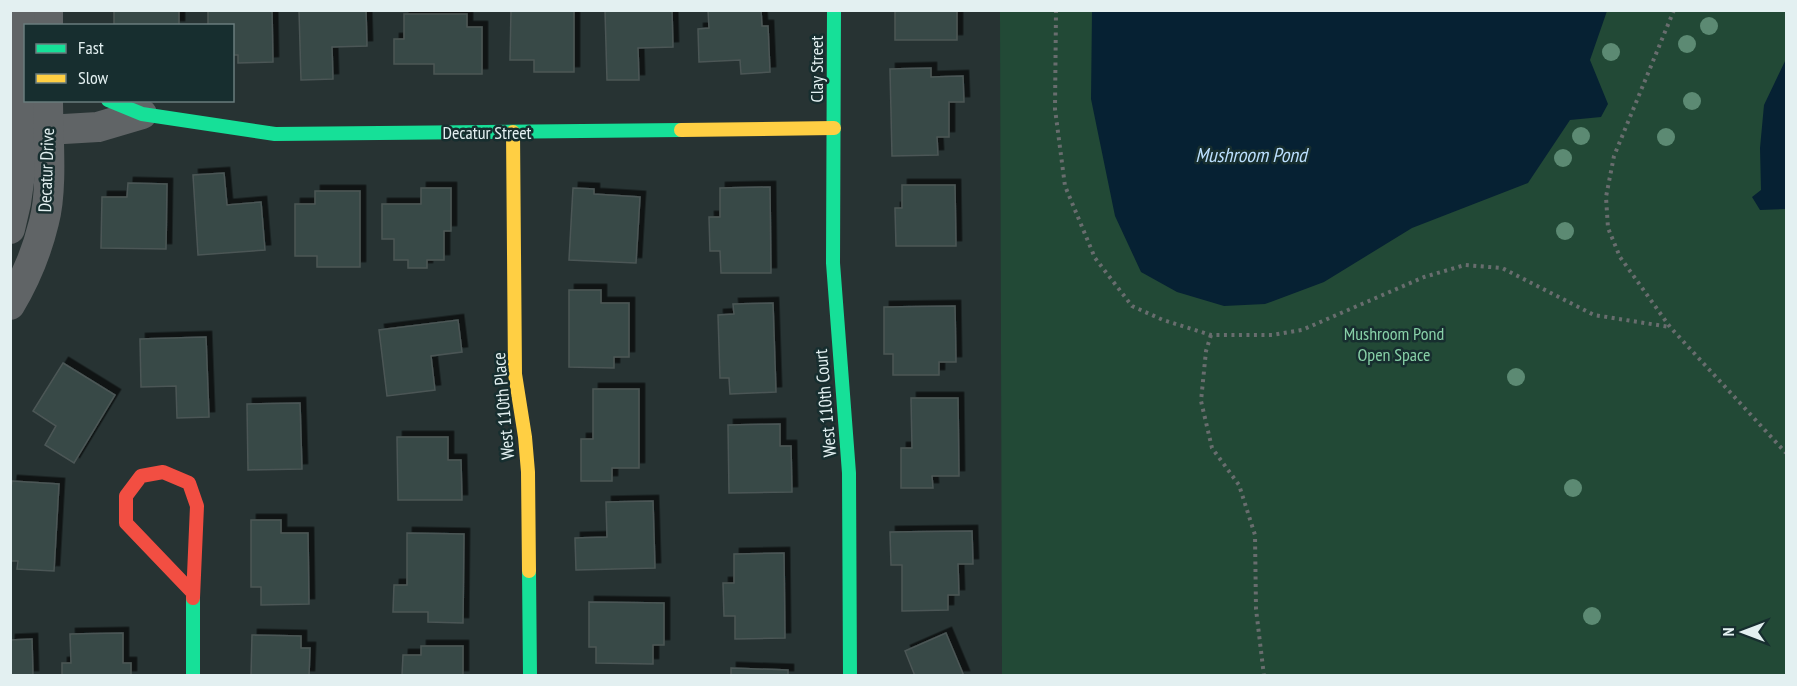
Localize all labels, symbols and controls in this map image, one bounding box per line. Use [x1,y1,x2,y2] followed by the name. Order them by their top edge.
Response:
[24,24,234,102] legend
[805,35,828,102] street label: Clay Street
[78,36,104,59] text: Fast
[78,66,109,89] text: Slow
[442,121,532,144] street label: Decatur Street
[33,127,59,213] street label: Decatur Drive
[1195,142,1309,168] water label: Mushroom Pond
[1344,322,1444,366] park label: Mushroom Pond Open Space
[809,348,841,458] street label: West 110th Court
[487,351,519,461] street label: West 110th Place
[1713,602,1773,662] north arrow
[1718,628,1738,636] text: N

